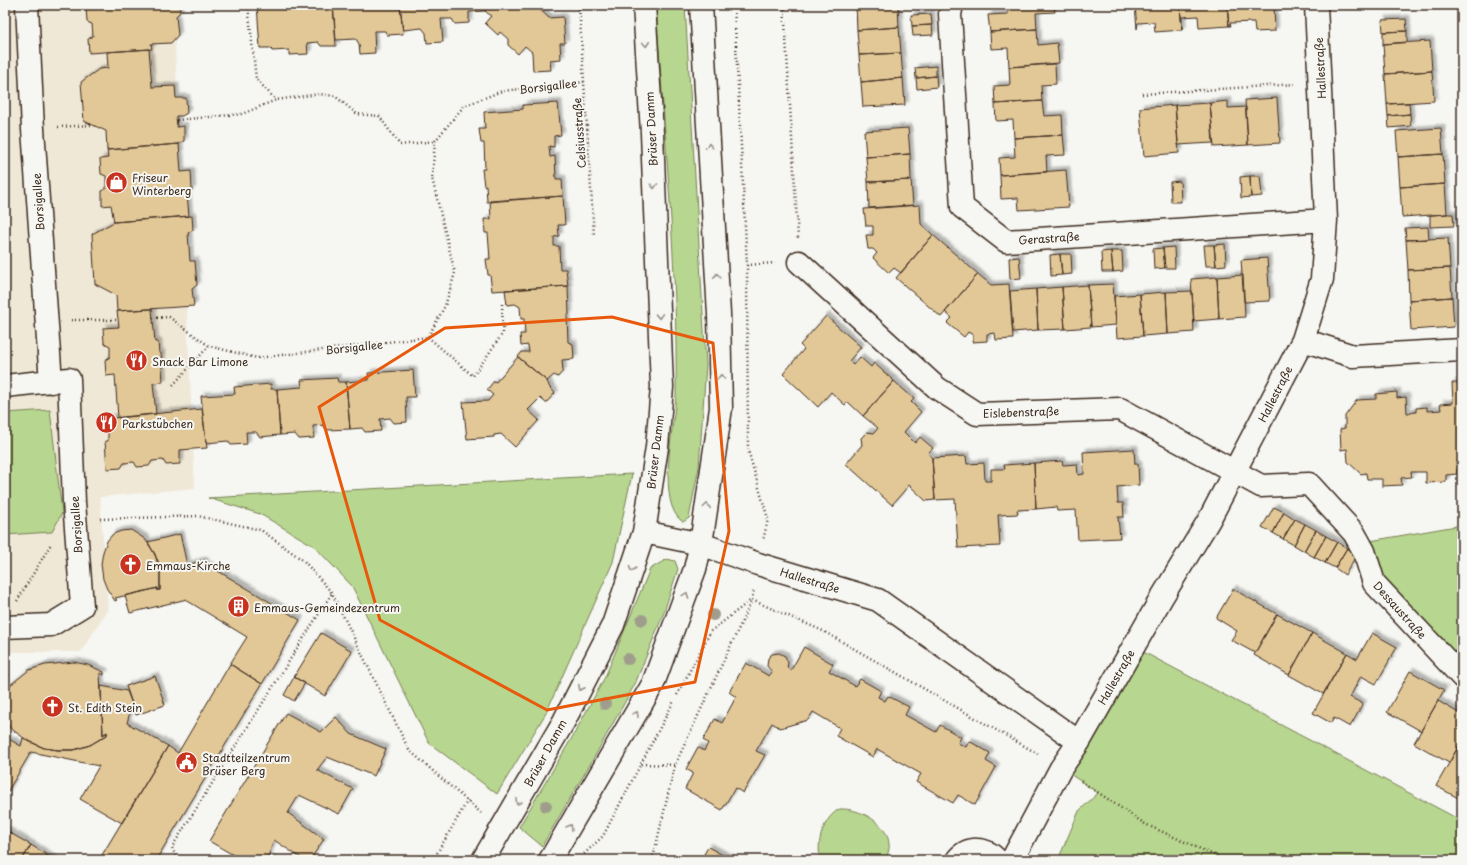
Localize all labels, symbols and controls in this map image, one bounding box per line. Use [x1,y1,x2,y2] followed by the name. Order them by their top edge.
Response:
[1310,37,1330,99] street label: Hallestraße
[642,41,650,47] one-way arrow
[518,74,578,98] street label: Borsigallee
[641,91,661,167] street label: Brüser Damm
[568,97,590,169] street label: Celsiusstraße
[705,143,714,149] one-way arrow
[132,169,191,199] place label: Friseur Winterberg
[104,170,130,196] shop icon: Friseur Winterberg
[27,172,49,232] street label: Borsigallee
[649,183,658,189] one-way arrow
[1018,227,1080,249] street label: Gerastraße
[713,273,721,279] one-way arrow
[655,313,663,319] one-way arrow
[324,336,384,358] street label: Borsigallee
[124,348,150,374] restaurant icon: Snack Bar Limone
[152,353,248,370] place label: Snack Bar Limone
[1253,363,1297,425] street label: Hallestraße
[716,374,725,380] one-way arrow
[983,402,1060,422] street label: Eislebenstraße
[94,410,120,436] restaurant icon: Parkstübchen
[642,414,668,490] street label: Brüser Damm
[122,415,193,432] place label: Parkstübchen
[65,495,87,555] street label: Borsigallee
[702,503,711,509] one-way arrow
[117,552,143,578] church icon: Emmaus-Kirche
[146,557,231,574] place label: Emmaus-Kirche
[778,563,842,597] street label: Hallestraße
[628,565,637,572] one-way arrow
[1369,577,1431,643] street label: Dessaustraße
[681,591,690,598] one-way arrow
[225,594,251,620] building icon: Emmaus-Gemeindezentrum
[254,599,400,616] place label: Emmaus-Gemeindezentrum
[1093,646,1139,708] street label: Hallestraße
[578,684,586,691] one-way arrow
[40,694,66,720] church icon: St. Edith Stein
[68,699,142,716] place label: St. Edith Stein
[631,711,638,718] one-way arrow
[519,716,571,790] street label: Brüser Damm
[202,749,290,779] place label: Stadtteilzentrum Brüser Berg
[173,750,199,776] public building icon: Stadtteilzentrum Brüser Berg
[516,798,523,805] one-way arrow
[566,824,573,831] one-way arrow

